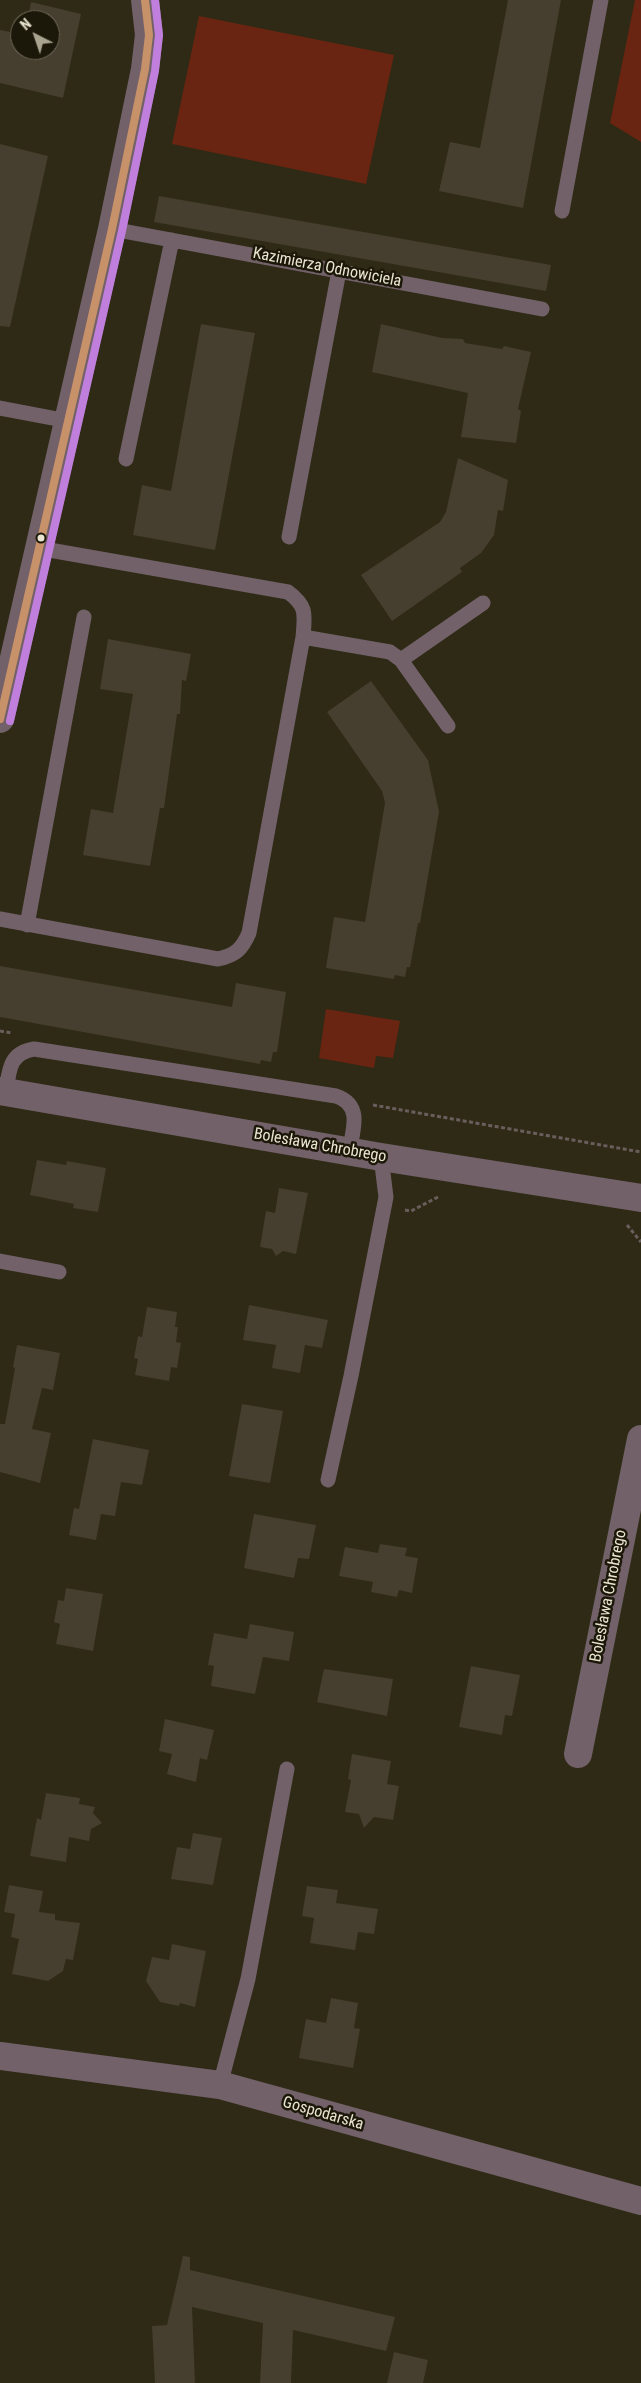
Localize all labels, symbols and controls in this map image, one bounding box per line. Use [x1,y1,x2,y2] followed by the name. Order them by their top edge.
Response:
[10,10,60,60] north arrow
[17,16,34,33] text: N
[251,244,403,292] street label: Kazimierza Odnowiciela
[36,533,46,543] unlabelled marker
[252,1125,388,1167] street label: Bolesława Chrobrego
[587,1528,631,1664] street label: Bolesława Chrobrego
[280,2093,366,2135] street label: Gospodarska

